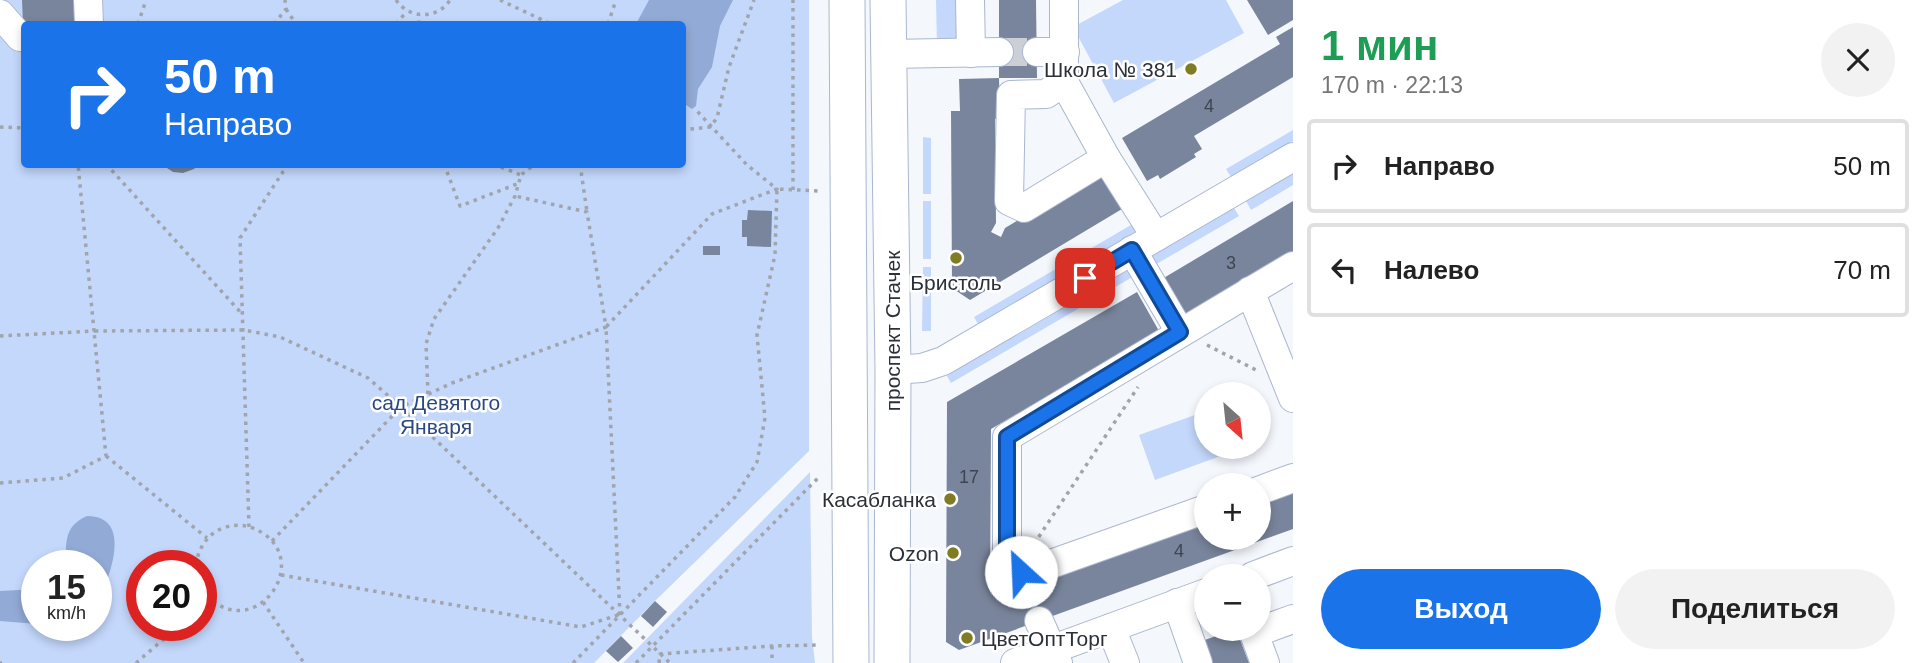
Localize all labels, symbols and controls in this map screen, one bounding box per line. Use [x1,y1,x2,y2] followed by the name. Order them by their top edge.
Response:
[1321,22,1438,69] text: 1 мин
[1821,23,1895,97] button: close
[49,49,140,140] icon: right
[164,49,276,103] text: 50 m
[1044,58,1177,81] place label: Школа № 381
[1183,61,1199,77] marker: Школа № 381
[1321,72,1463,98] text: 170 m · 22:13
[1204,96,1214,116] house number: 4
[164,106,292,142] text: Направо
[1325,147,1363,185] icon: right
[1384,151,1495,181] text: Направо
[1833,151,1891,181] text: 50 m
[1055,248,1115,308] pin
[881,250,904,411] street label: проспект Стачек
[948,250,964,266] marker: Бристоль
[1325,251,1363,289] icon: left
[1226,253,1236,273] house number: 3
[1384,255,1479,285] text: Налево
[1833,255,1891,285] text: 70 m
[1066,259,1104,297] icon: arrive
[910,271,1002,294] place label: Бристоль
[1194,382,1270,458] north arrow
[1194,382,1271,641] map controls
[372,391,500,438] park label: сад Девятого Января
[959,467,979,487] house number: 17
[1194,473,1271,550] button: +
[822,488,936,511] place label: Касабланка
[942,491,958,507] marker: Касабланка
[984,535,1058,609] position arrow
[1174,541,1184,561] house number: 4
[889,542,939,565] place label: Ozon
[945,545,961,561] marker: Ozon
[126,550,217,641] speed limit sign: 20
[1194,564,1271,641] button: −
[47,567,86,606] text: 15
[1321,569,1601,649] button: Выход
[1615,569,1895,649] button: Поделиться
[47,603,86,623] text: km/h
[981,627,1108,650] place label: ЦветОптТорг
[959,630,975,646] marker: ЦветОптТорг

